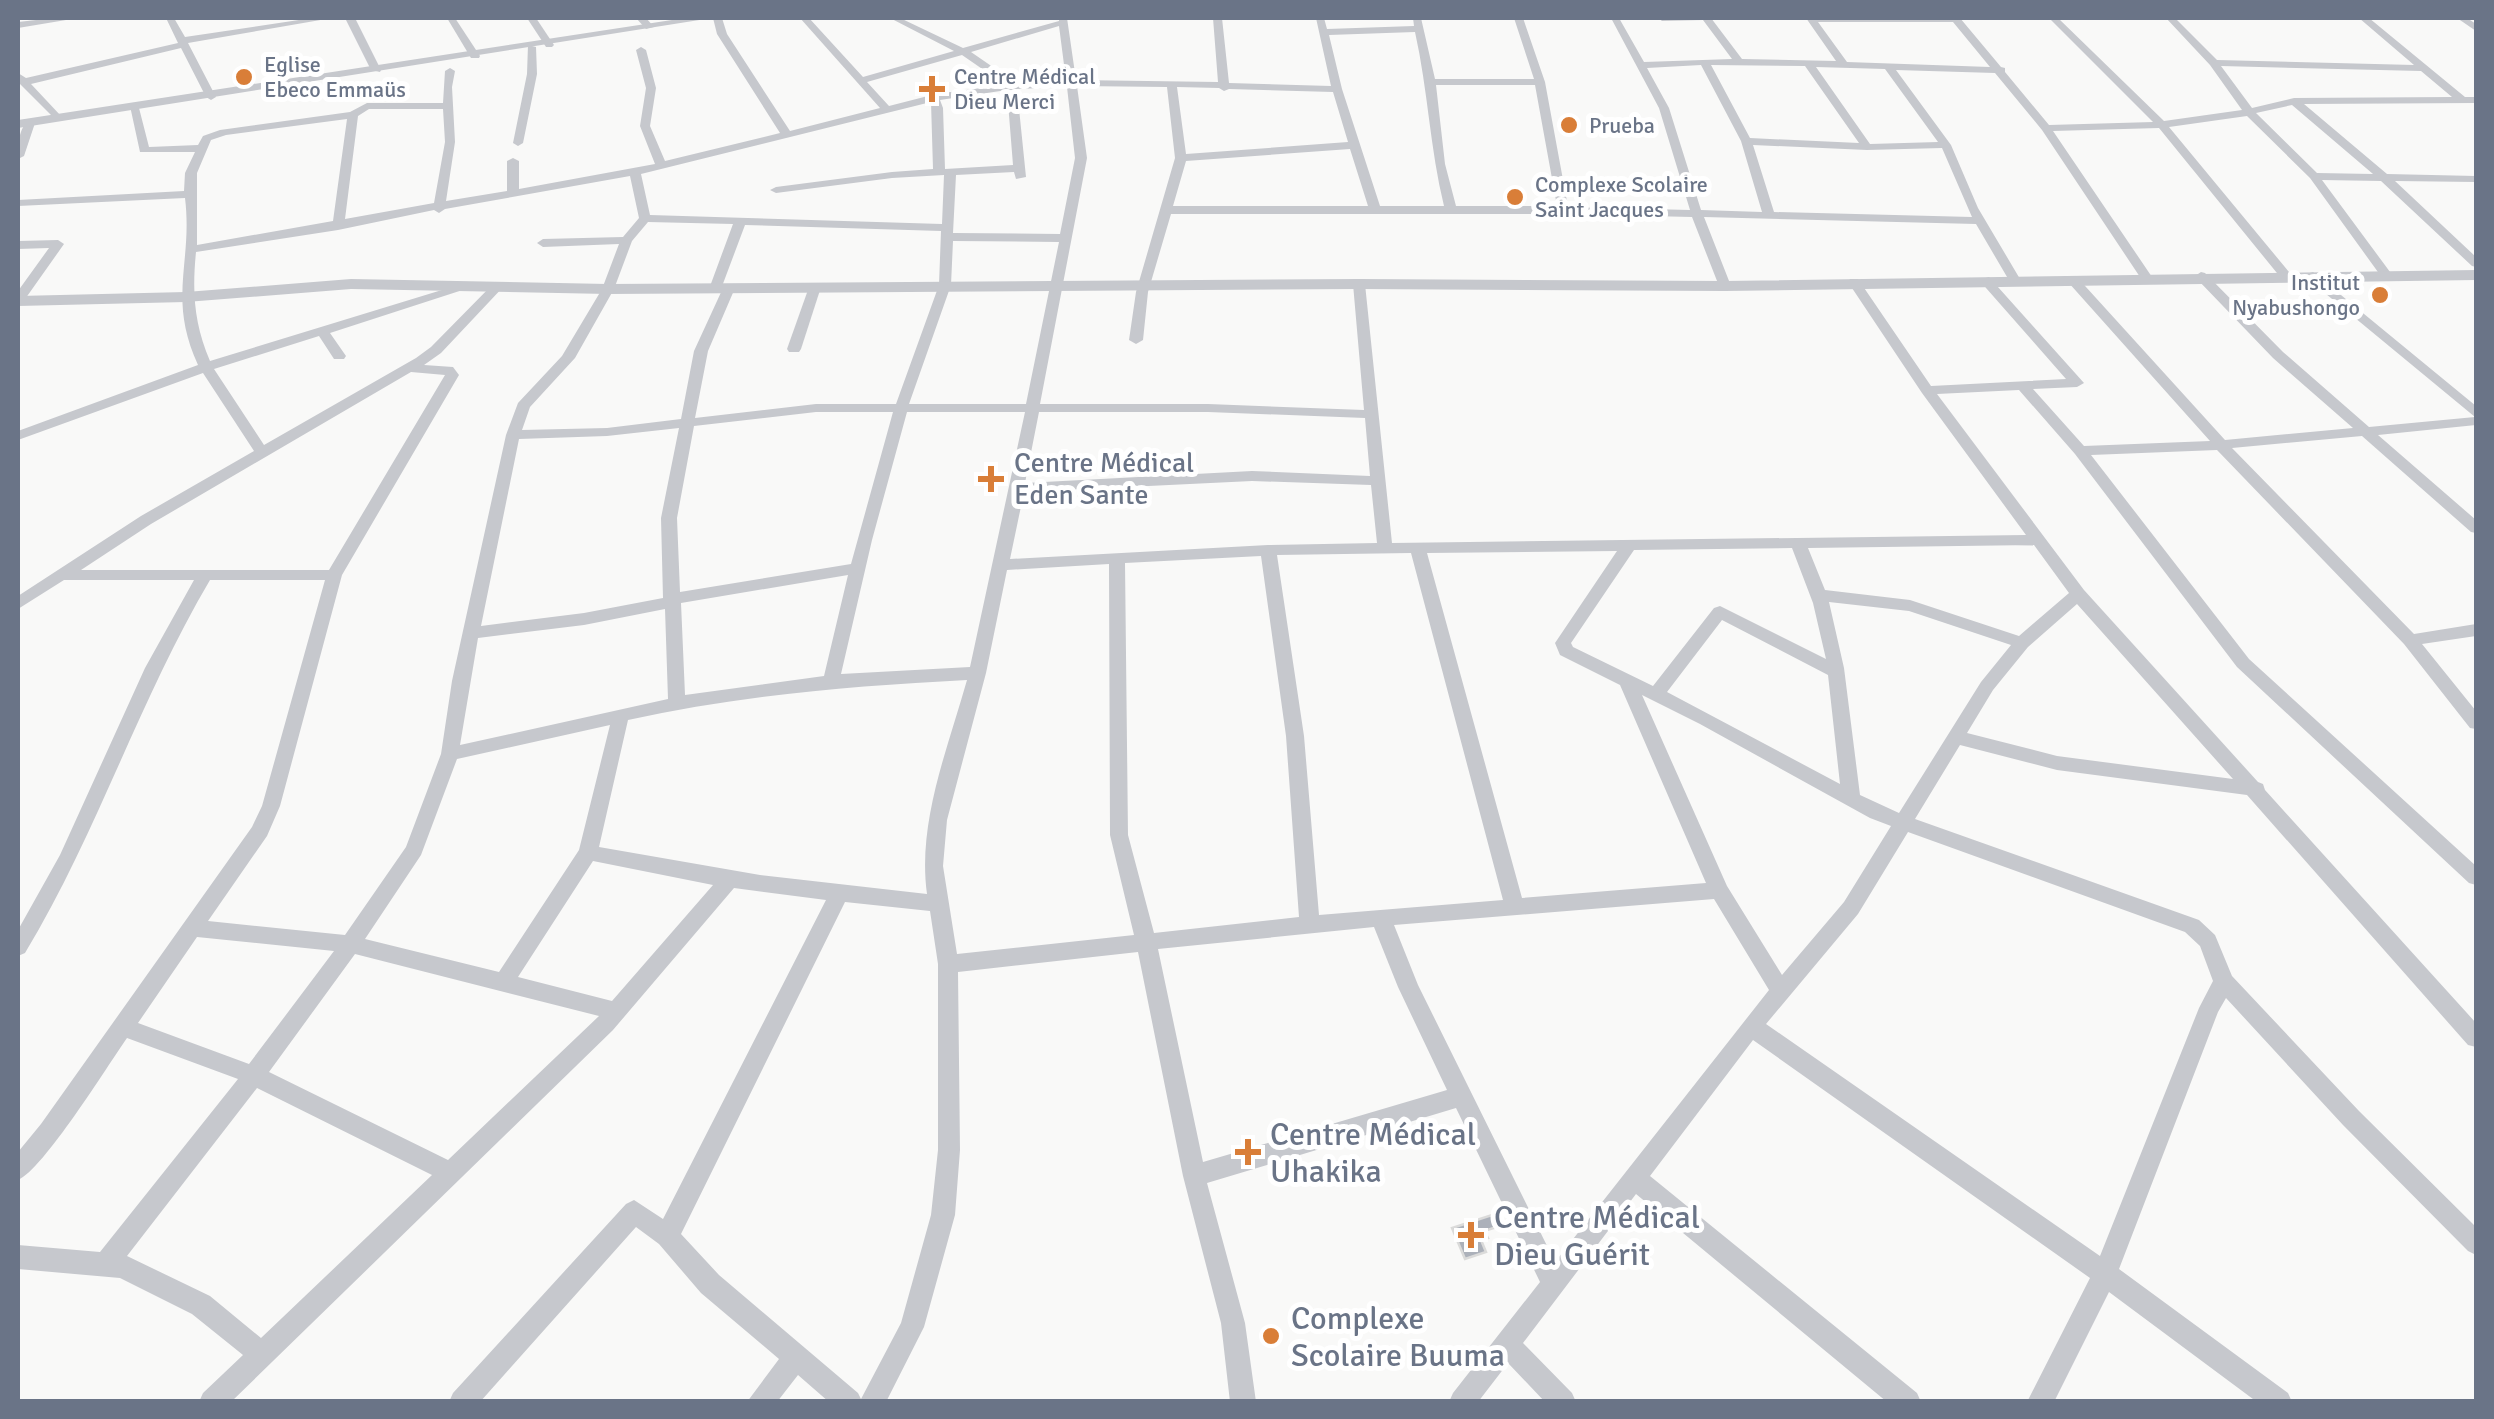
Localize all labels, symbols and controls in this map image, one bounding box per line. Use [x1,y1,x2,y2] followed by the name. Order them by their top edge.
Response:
[264,51,406,103] place label: Eglise Ebeco Emmaüs
[954,63,1096,115] place label: Centre Médical Dieu Merci
[233,66,255,88] marker: Eglise Ebeco Emmaüs
[919,76,945,102] marker: Centre Médical Dieu Merci
[1589,112,1655,139] place label: Prueba
[1558,114,1580,136] marker: Prueba
[1535,171,1708,223] place label: Complexe Scolaire Saint Jacques
[1504,186,1526,208] marker: Complexe Scolaire Saint Jacques
[2232,269,2360,321] place label: Institut Nyabushongo
[2369,284,2391,306] marker: Institut Nyabushongo
[1014,446,1194,512] place label: Centre Médical Eden Sante
[978,466,1004,492] marker: Centre Médical Eden Sante
[1270,1115,1476,1191] place label: Centre Médical Uhakika
[1235,1139,1261,1165] marker: Centre Médical Uhakika
[1494,1198,1700,1274] place label: Centre Médical Dieu Guérit
[1458,1222,1484,1248] marker: Centre Médical Dieu Guérit
[1291,1299,1505,1375] place label: Complexe Scolaire Buuma
[1260,1325,1282,1347] marker: Complexe Scolaire Buuma

